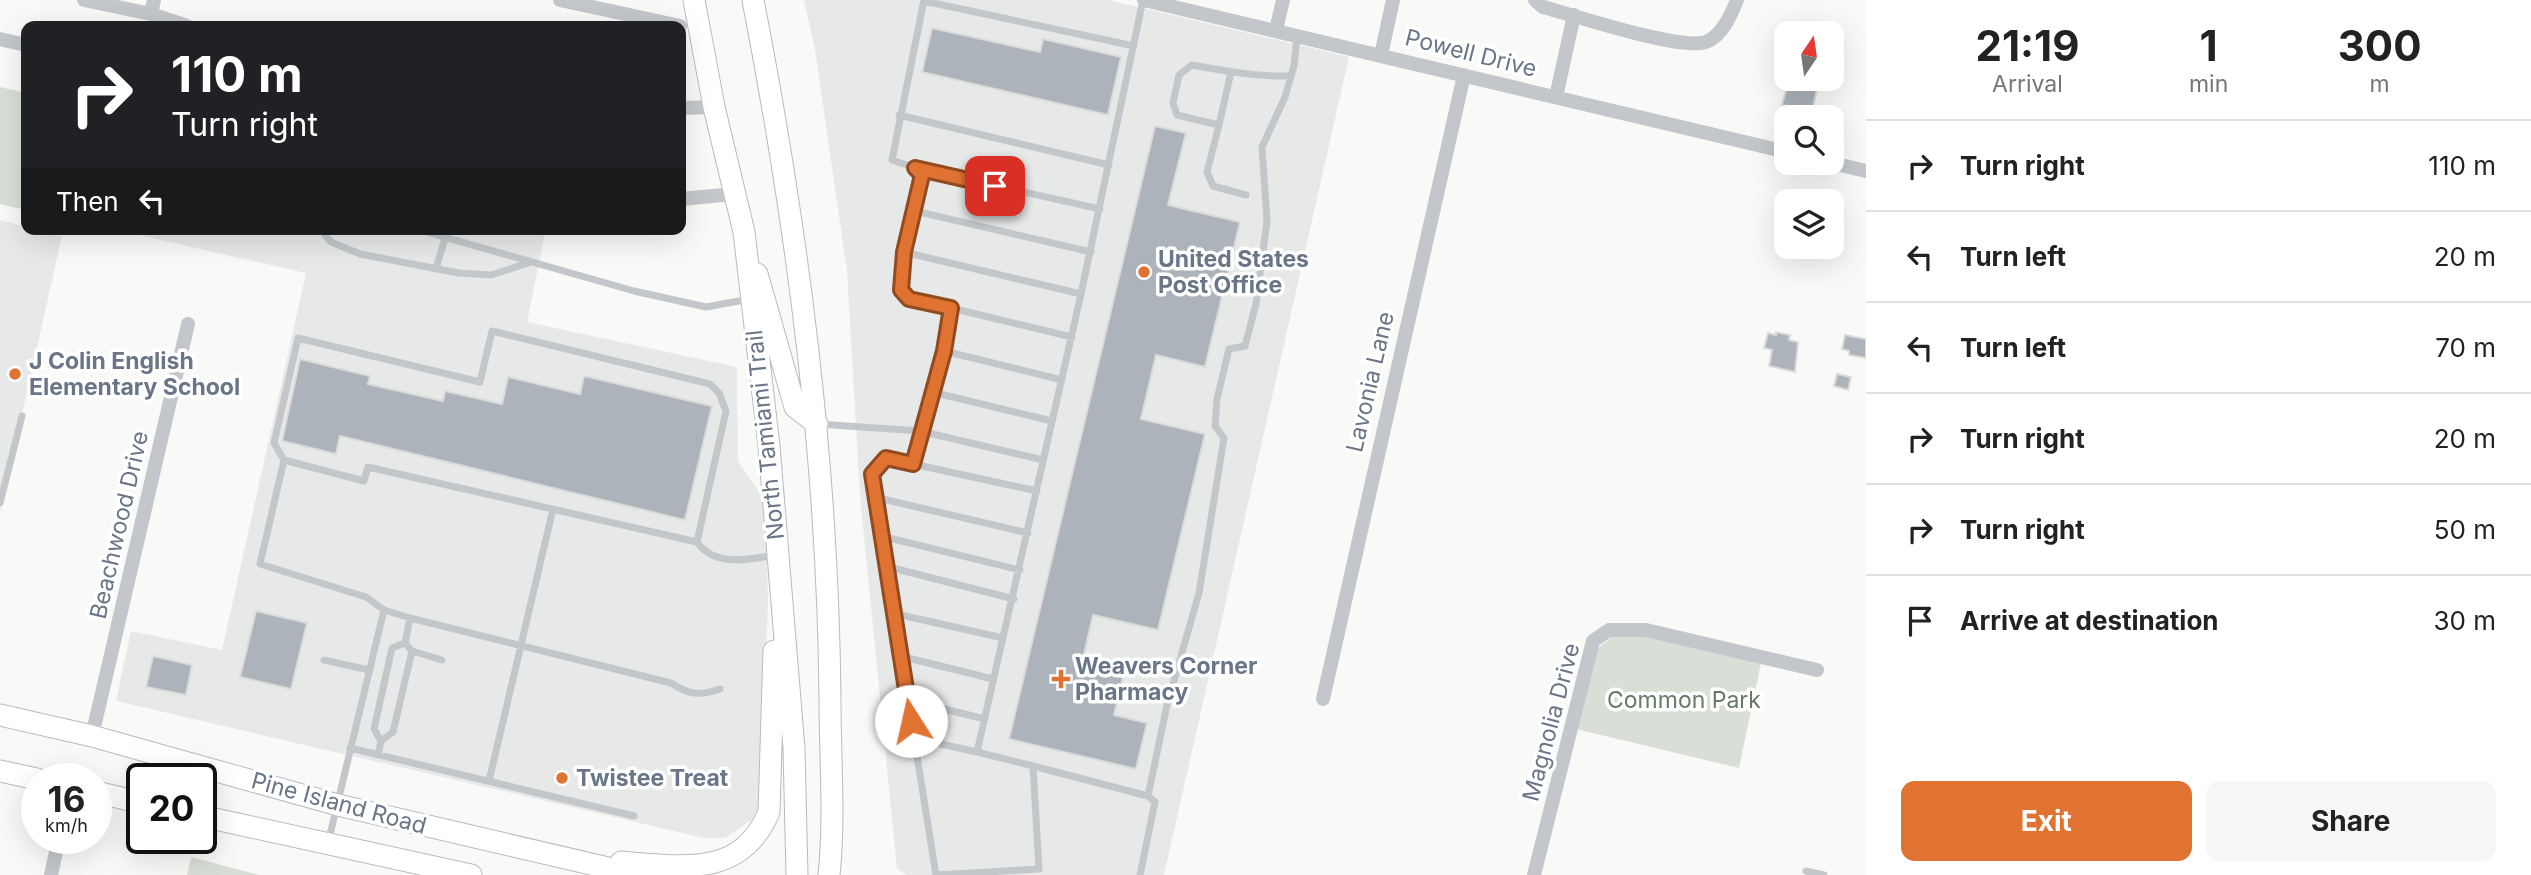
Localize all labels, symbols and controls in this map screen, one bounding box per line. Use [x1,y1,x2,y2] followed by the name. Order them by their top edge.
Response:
[1975,20,2079,71] text: 21:19
[2200,20,2218,71] text: 1
[2338,20,2422,71] text: 300
[1774,21,1844,91] north arrow
[1774,21,1844,259] map controls
[1402,23,1540,83] street label: Powell Drive
[171,45,303,104] text: 110 m
[56,49,147,140] icon: right
[1992,70,2063,98] text: Arrival
[2189,70,2228,98] text: min
[2370,70,2390,98] text: m
[171,105,318,144] text: Turn right
[1774,105,1844,175] button: search
[1901,147,1939,185] icon: right
[1960,150,2085,181] text: Turn right
[2428,150,2496,181] text: 110 m
[965,156,1025,216] pin
[976,167,1014,205] icon: arrive
[133,182,171,220] icon: left
[56,186,119,217] text: Then
[1774,189,1844,259] button: layers
[1901,238,1939,276] icon: left
[1960,241,2066,272] text: Turn left
[2434,241,2496,272] text: 20 m
[1158,245,1309,299] place label: United States Post Office
[1136,264,1152,280] marker: United States Post Office
[1340,309,1400,455] street label: Lavonia Lane
[740,329,790,541] street label: North Tamiami Trail
[1901,329,1939,367] icon: left
[1960,332,2066,363] text: Turn left
[2435,332,2496,363] text: 70 m
[29,347,240,401] place label: J Colin English Elementary School
[7,366,23,382] marker: J Colin English Elementary School
[1901,420,1939,458] icon: right
[1960,423,2085,454] text: Turn right
[2434,423,2496,454] text: 20 m
[84,428,154,622] street label: Beachwood Drive
[1901,511,1939,549] icon: right
[1960,514,2085,545] text: Turn right
[2434,514,2496,545] text: 50 m
[1901,602,1939,640] icon: arrive
[1960,605,2219,636] text: Arrive at destination
[2433,605,2496,636] text: 30 m
[1516,640,1586,804] street label: Magnolia Drive
[1075,652,1257,706] place label: Weavers Corner Pharmacy
[1053,671,1069,687] marker: Weavers Corner Pharmacy
[874,684,948,758] position arrow
[1607,686,1761,714] park label: Common Park
[126,763,217,854] speed limit sign: 20
[576,764,729,792] place label: Twistee Treat
[248,766,430,840] street label: Pine Island Road
[554,770,570,786] marker: Twistee Treat
[48,778,85,820] text: 16
[1901,781,2192,861] button: Exit
[2206,781,2496,861] button: Share
[45,815,88,836] text: km/h

